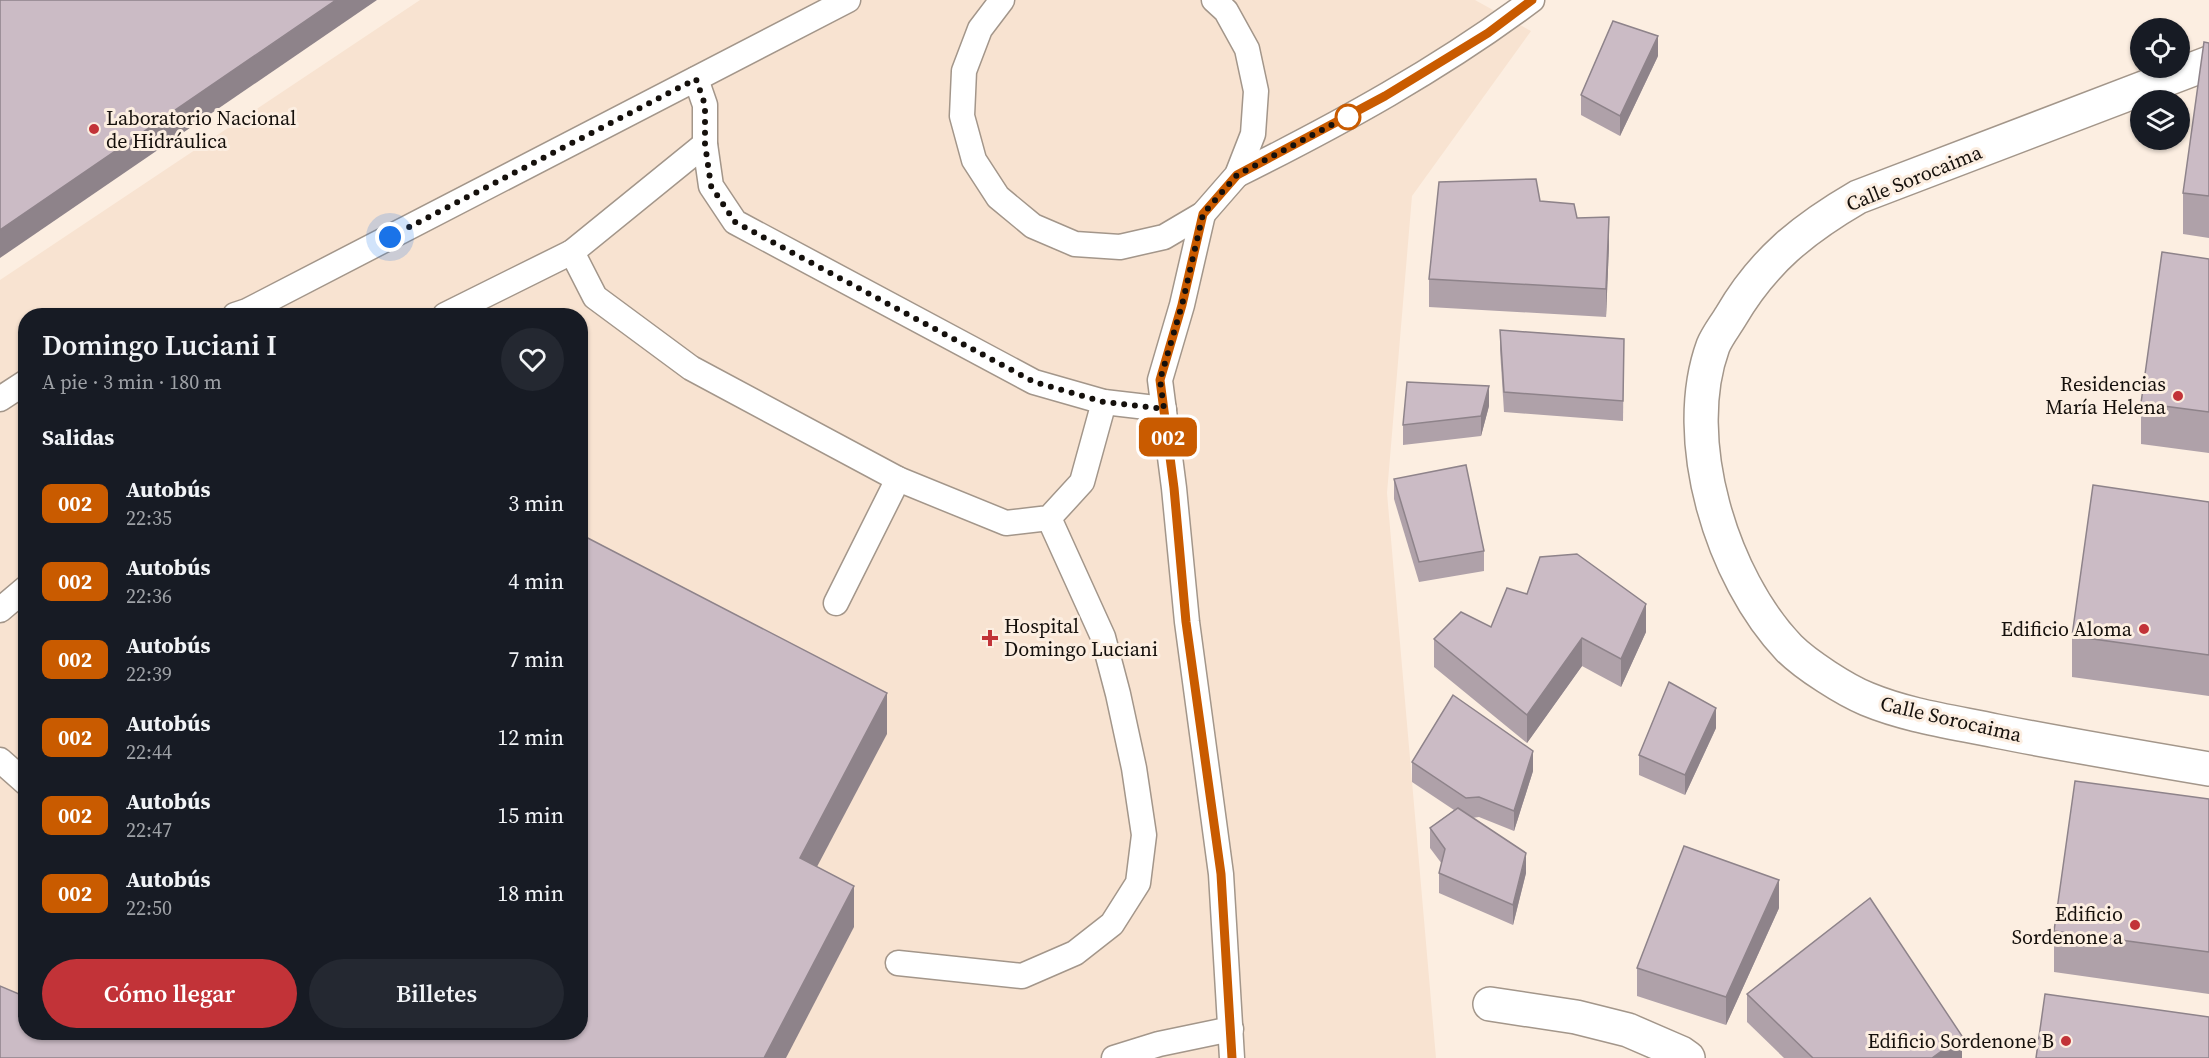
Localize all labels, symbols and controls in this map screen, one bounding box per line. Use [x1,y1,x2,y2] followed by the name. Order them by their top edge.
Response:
[2130,18,2190,150] map controls
[2130,18,2190,78] button: locate
[2130,90,2190,150] button: layers
[106,104,296,155] place label: Laboratorio Nacional de Hidráulica
[1335,104,1361,130] unlabelled marker
[87,122,101,136] marker: Laboratorio Nacional de Hidráulica
[1842,138,1987,218] street label: Calle Sorocaima
[375,222,405,252] your location
[42,326,277,364] text: Domingo Luciani I
[501,328,564,391] button: heart
[42,368,222,396] text: A pie · 3 min · 180 m
[2045,370,2167,421] place label: Residencias María Helena
[2171,389,2185,403] marker: Residencias María Helena
[1134,418,1202,456] line badge: 002
[42,422,114,452] text: Salidas
[1151,423,1185,452] text: 002
[126,474,210,504] text: Autobús
[508,488,564,518] text: 3 min
[58,489,92,518] text: 002
[126,504,172,532] text: 22:35
[126,552,210,582] text: Autobús
[508,566,564,596] text: 4 min
[58,567,92,596] text: 002
[126,582,172,610] text: 22:36
[1004,612,1158,663] place label: Hospital Domingo Luciani
[2001,615,2133,643] place label: Edificio Aloma
[2137,622,2151,636] marker: Edificio Aloma
[981,629,999,647] marker: Hospital Domingo Luciani
[126,630,210,660] text: Autobús
[508,644,564,674] text: 7 min
[58,645,92,674] text: 002
[126,660,172,688] text: 22:39
[1878,689,2025,749] street label: Calle Sorocaima
[126,708,210,738] text: Autobús
[497,722,564,752] text: 12 min
[58,723,92,752] text: 002
[126,738,172,766] text: 22:44
[126,786,210,816] text: Autobús
[497,800,564,830] text: 15 min
[58,801,92,830] text: 002
[126,816,172,844] text: 22:47
[126,864,210,894] text: Autobús
[497,878,564,908] text: 18 min
[58,879,92,908] text: 002
[126,894,172,922] text: 22:50
[2012,900,2124,951] place label: Edificio Sordenone a
[2128,918,2142,932] marker: Edificio Sordenone a
[42,959,297,1028] button: Cómo llegar
[309,959,564,1028] button: Billetes
[1867,1027,2054,1055] place label: Edificio Sordenone B
[2059,1034,2073,1048] marker: Edificio Sordenone B

